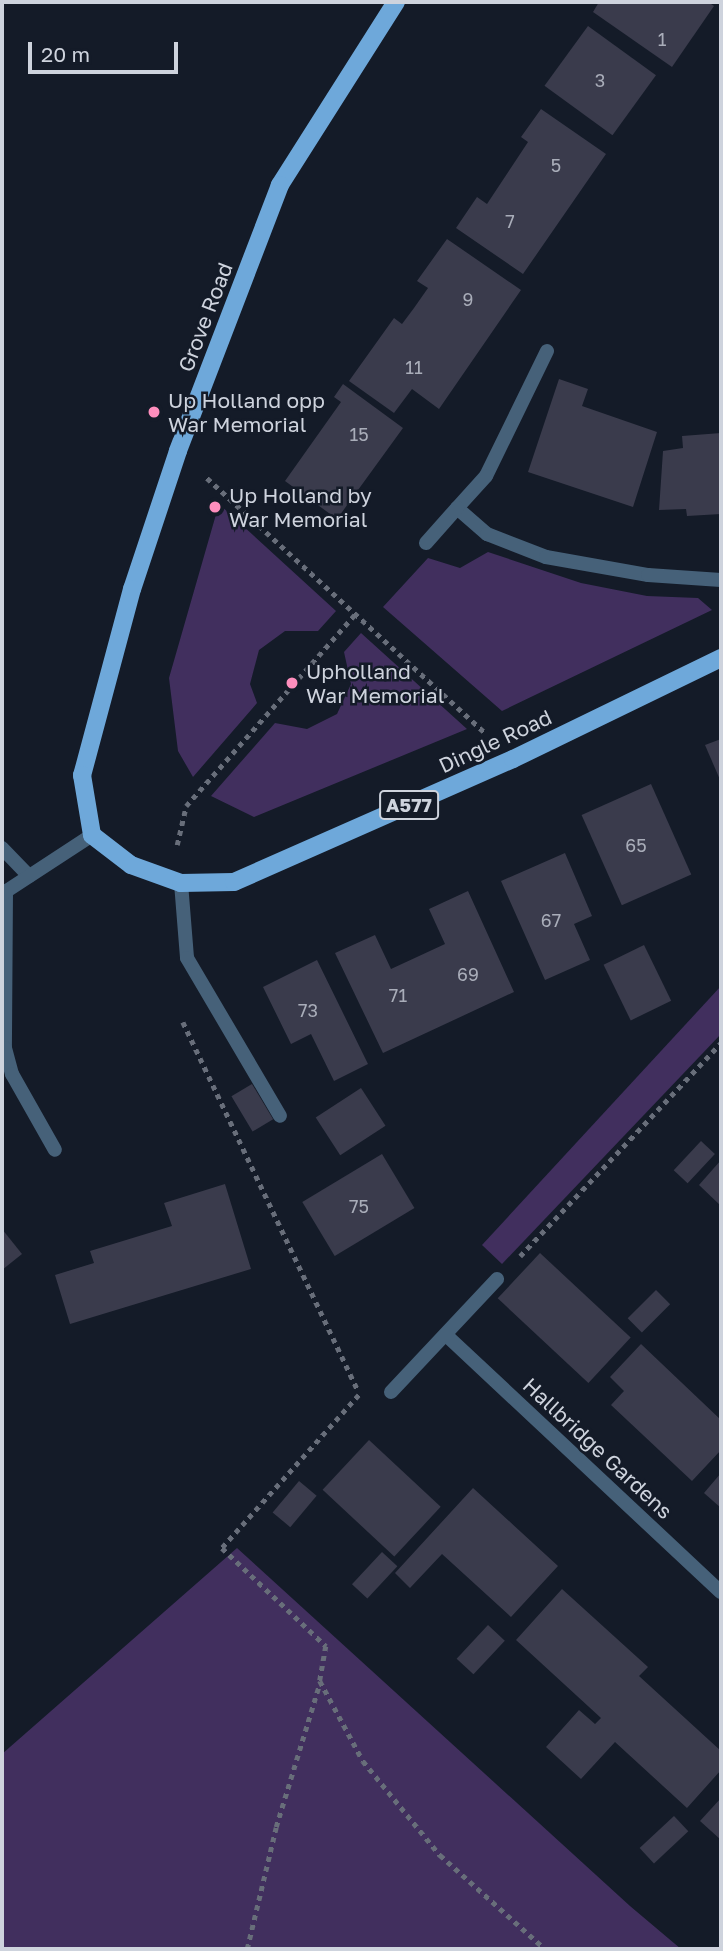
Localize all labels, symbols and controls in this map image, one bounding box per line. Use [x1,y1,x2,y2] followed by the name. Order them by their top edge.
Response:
[32,28,182,72] scale bar
[658,28,666,50] house number: 1
[41,41,90,67] text: 20 m
[595,69,605,91] house number: 3
[551,154,561,176] house number: 5
[505,210,515,232] house number: 7
[173,259,237,375] street label: Grove Road
[463,288,473,310] house number: 9
[405,356,423,378] house number: 11
[168,387,325,437] place label: Up Holland opp War Memorial
[146,404,162,420] marker: Up Holland opp War Memorial
[349,423,369,445] house number: 15
[229,482,372,532] place label: Up Holland by War Memorial
[207,499,223,515] marker: Up Holland by War Memorial
[306,658,444,708] place label: Upholland War Memorial
[284,675,300,691] marker: Upholland War Memorial
[435,704,555,778] street label: Dingle Road
[378,790,440,820] road number: A577
[625,834,647,856] house number: 65
[541,909,561,931] house number: 67
[457,963,479,985] house number: 69
[389,984,407,1006] house number: 71
[298,999,318,1021] house number: 73
[349,1195,369,1217] house number: 75
[518,1372,678,1524] street label: Hallbridge Gardens

